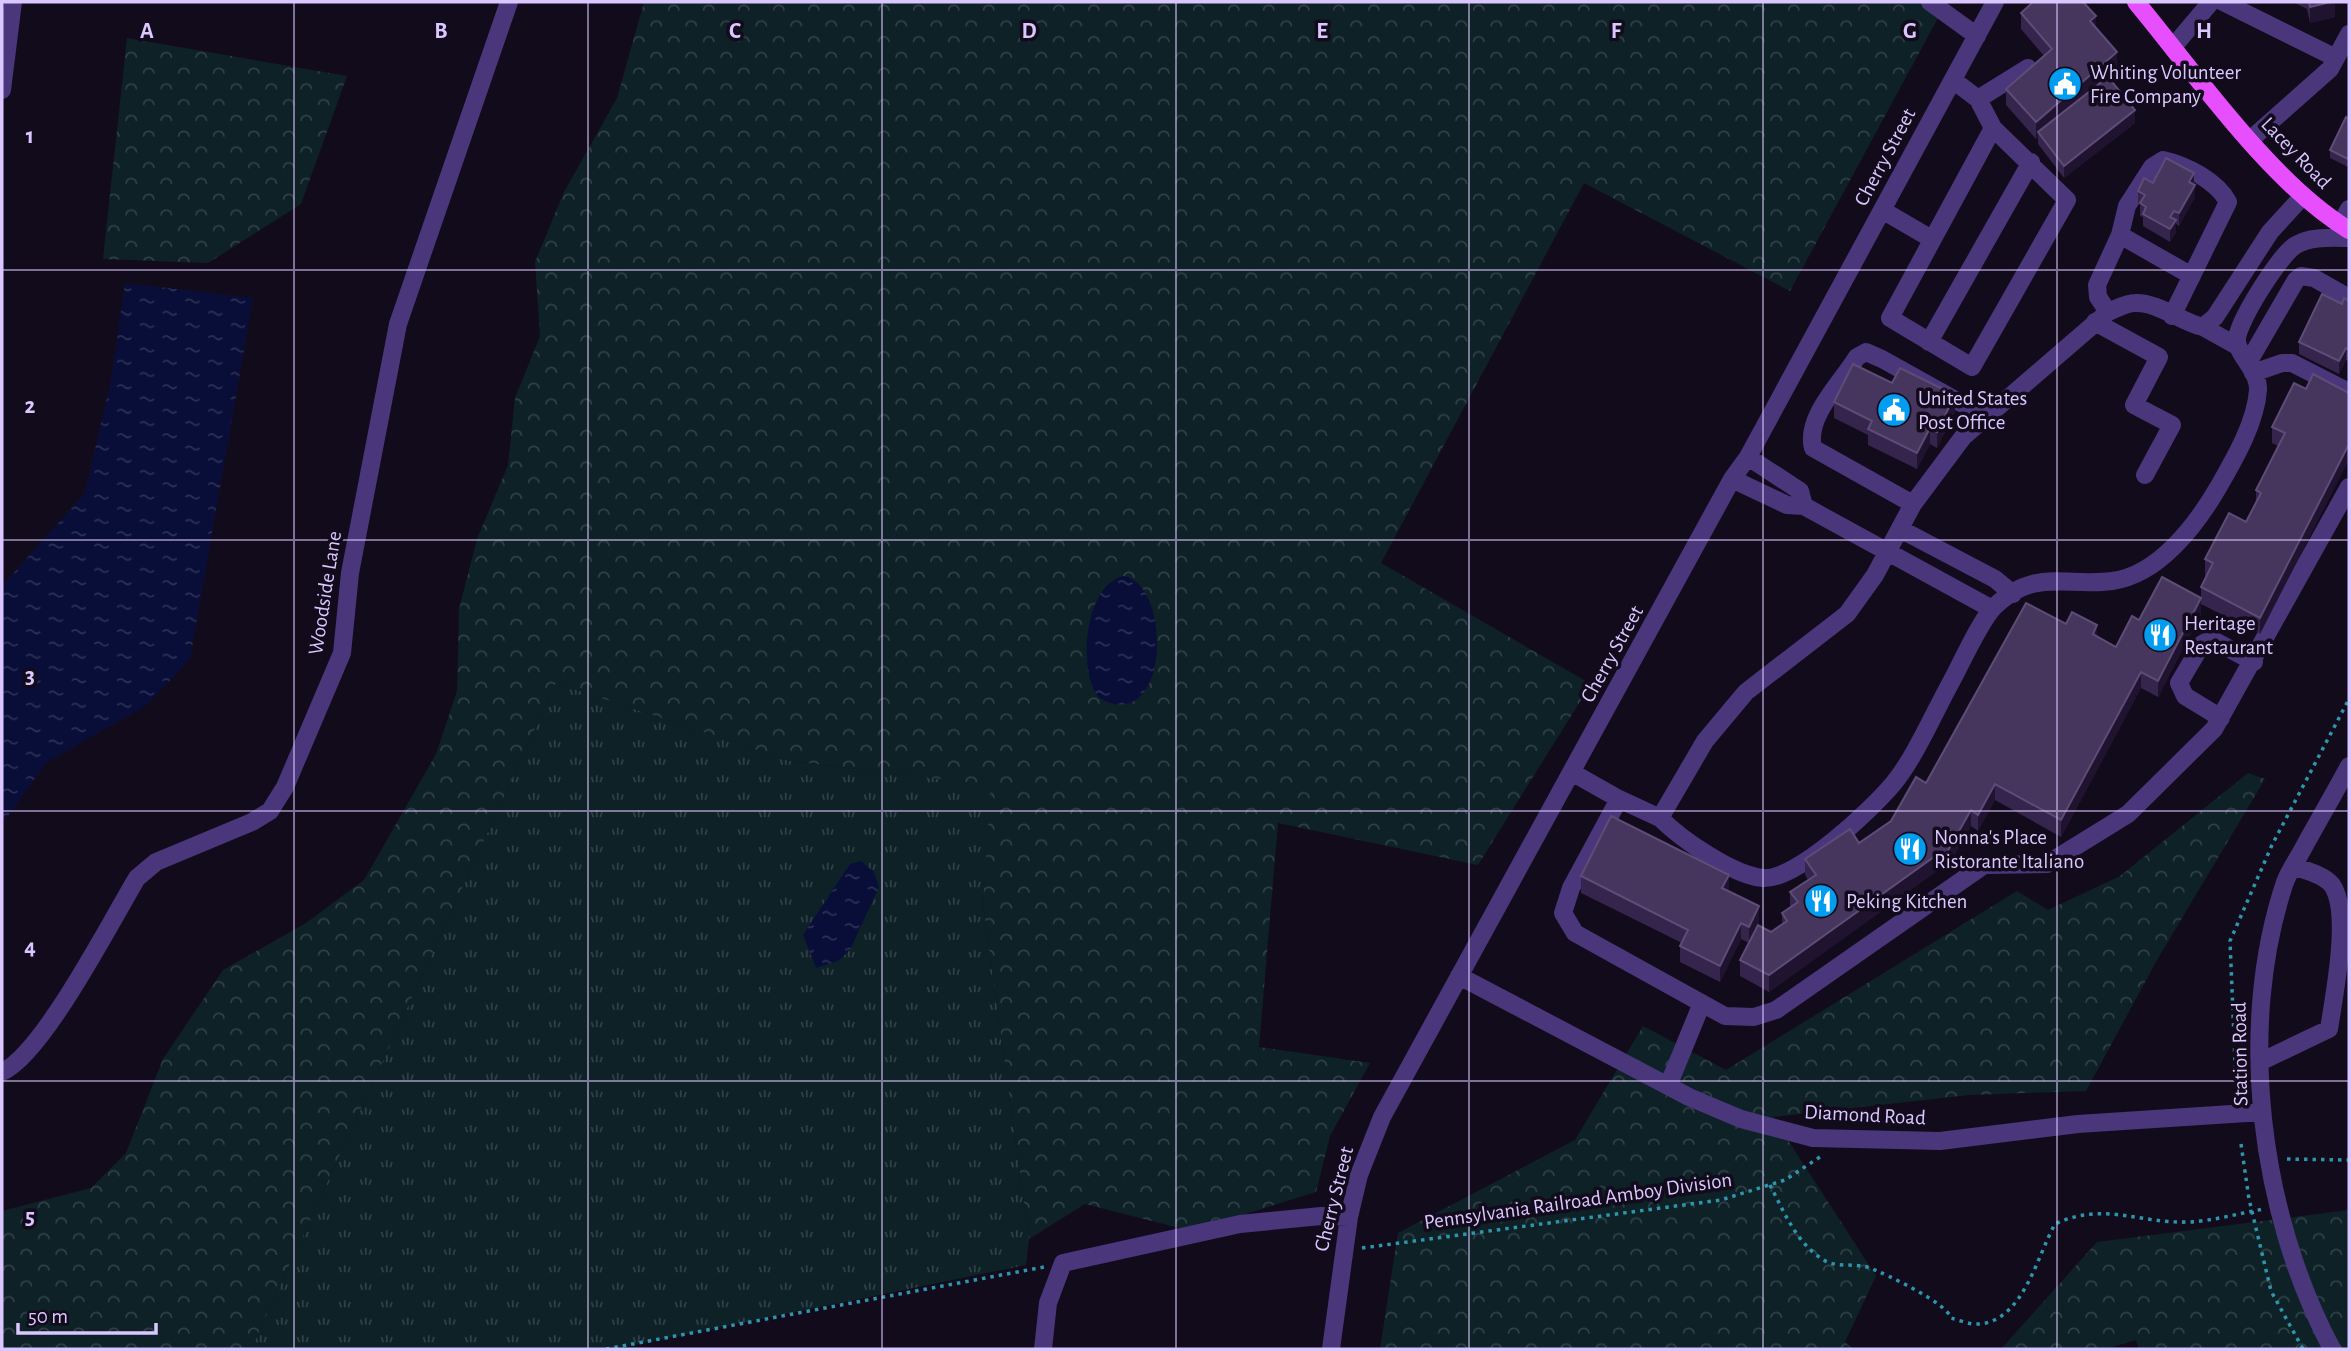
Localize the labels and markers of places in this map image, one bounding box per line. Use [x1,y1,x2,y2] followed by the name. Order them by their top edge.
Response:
[2090,62,2241,107] place label: Whiting Volunteer Fire Company
[2046,65,2084,103] public building icon: Whiting Volunteer Fire Company
[1918,388,2027,433] place label: United States Post Office
[1875,391,1913,429] public building icon: United States Post Office
[2184,613,2273,658] place label: Heritage Restaurant
[2141,616,2179,654] restaurant icon: Heritage Restaurant
[1934,827,2084,872] place label: Nonna's Place Ristorante Italiano
[1891,830,1929,868] restaurant icon: Nonna's Place Ristorante Italiano
[1802,882,1840,920] restaurant icon: Peking Kitchen
[1846,891,1967,912] place label: Peking Kitchen

